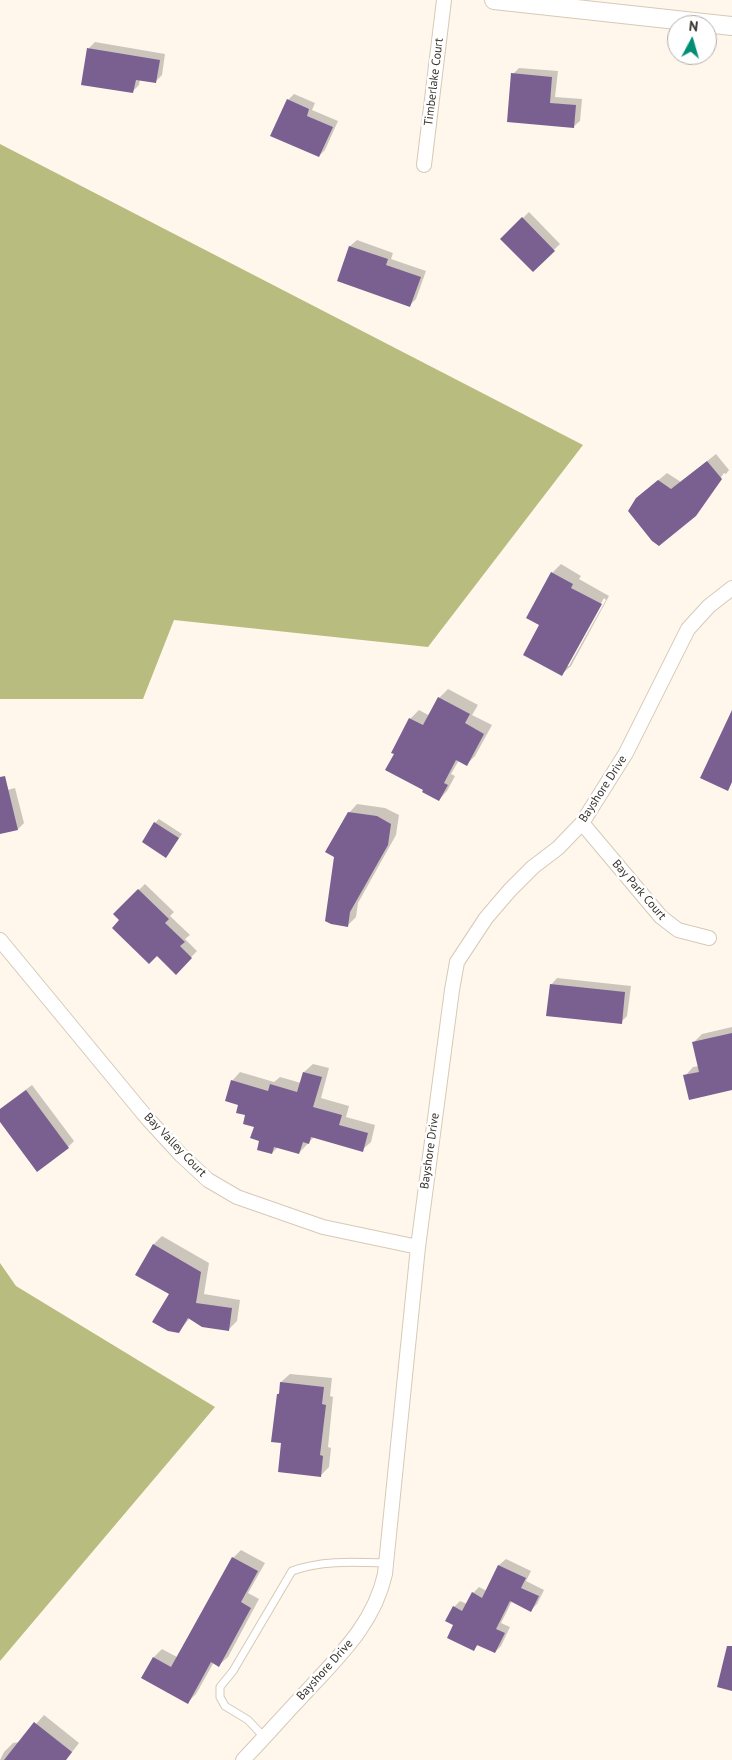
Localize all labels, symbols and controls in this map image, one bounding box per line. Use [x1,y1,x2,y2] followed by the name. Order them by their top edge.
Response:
[667,15,717,65] north arrow
[688,17,699,36] text: N
[421,37,447,127] street label: Timberlake Court
[576,753,630,825] street label: Bayshore Drive
[609,857,669,923] street label: Bay Park Court
[141,1110,209,1180] street label: Bay Valley Court
[418,1112,442,1190] street label: Bayshore Drive
[294,1637,356,1703] street label: Bayshore Drive

